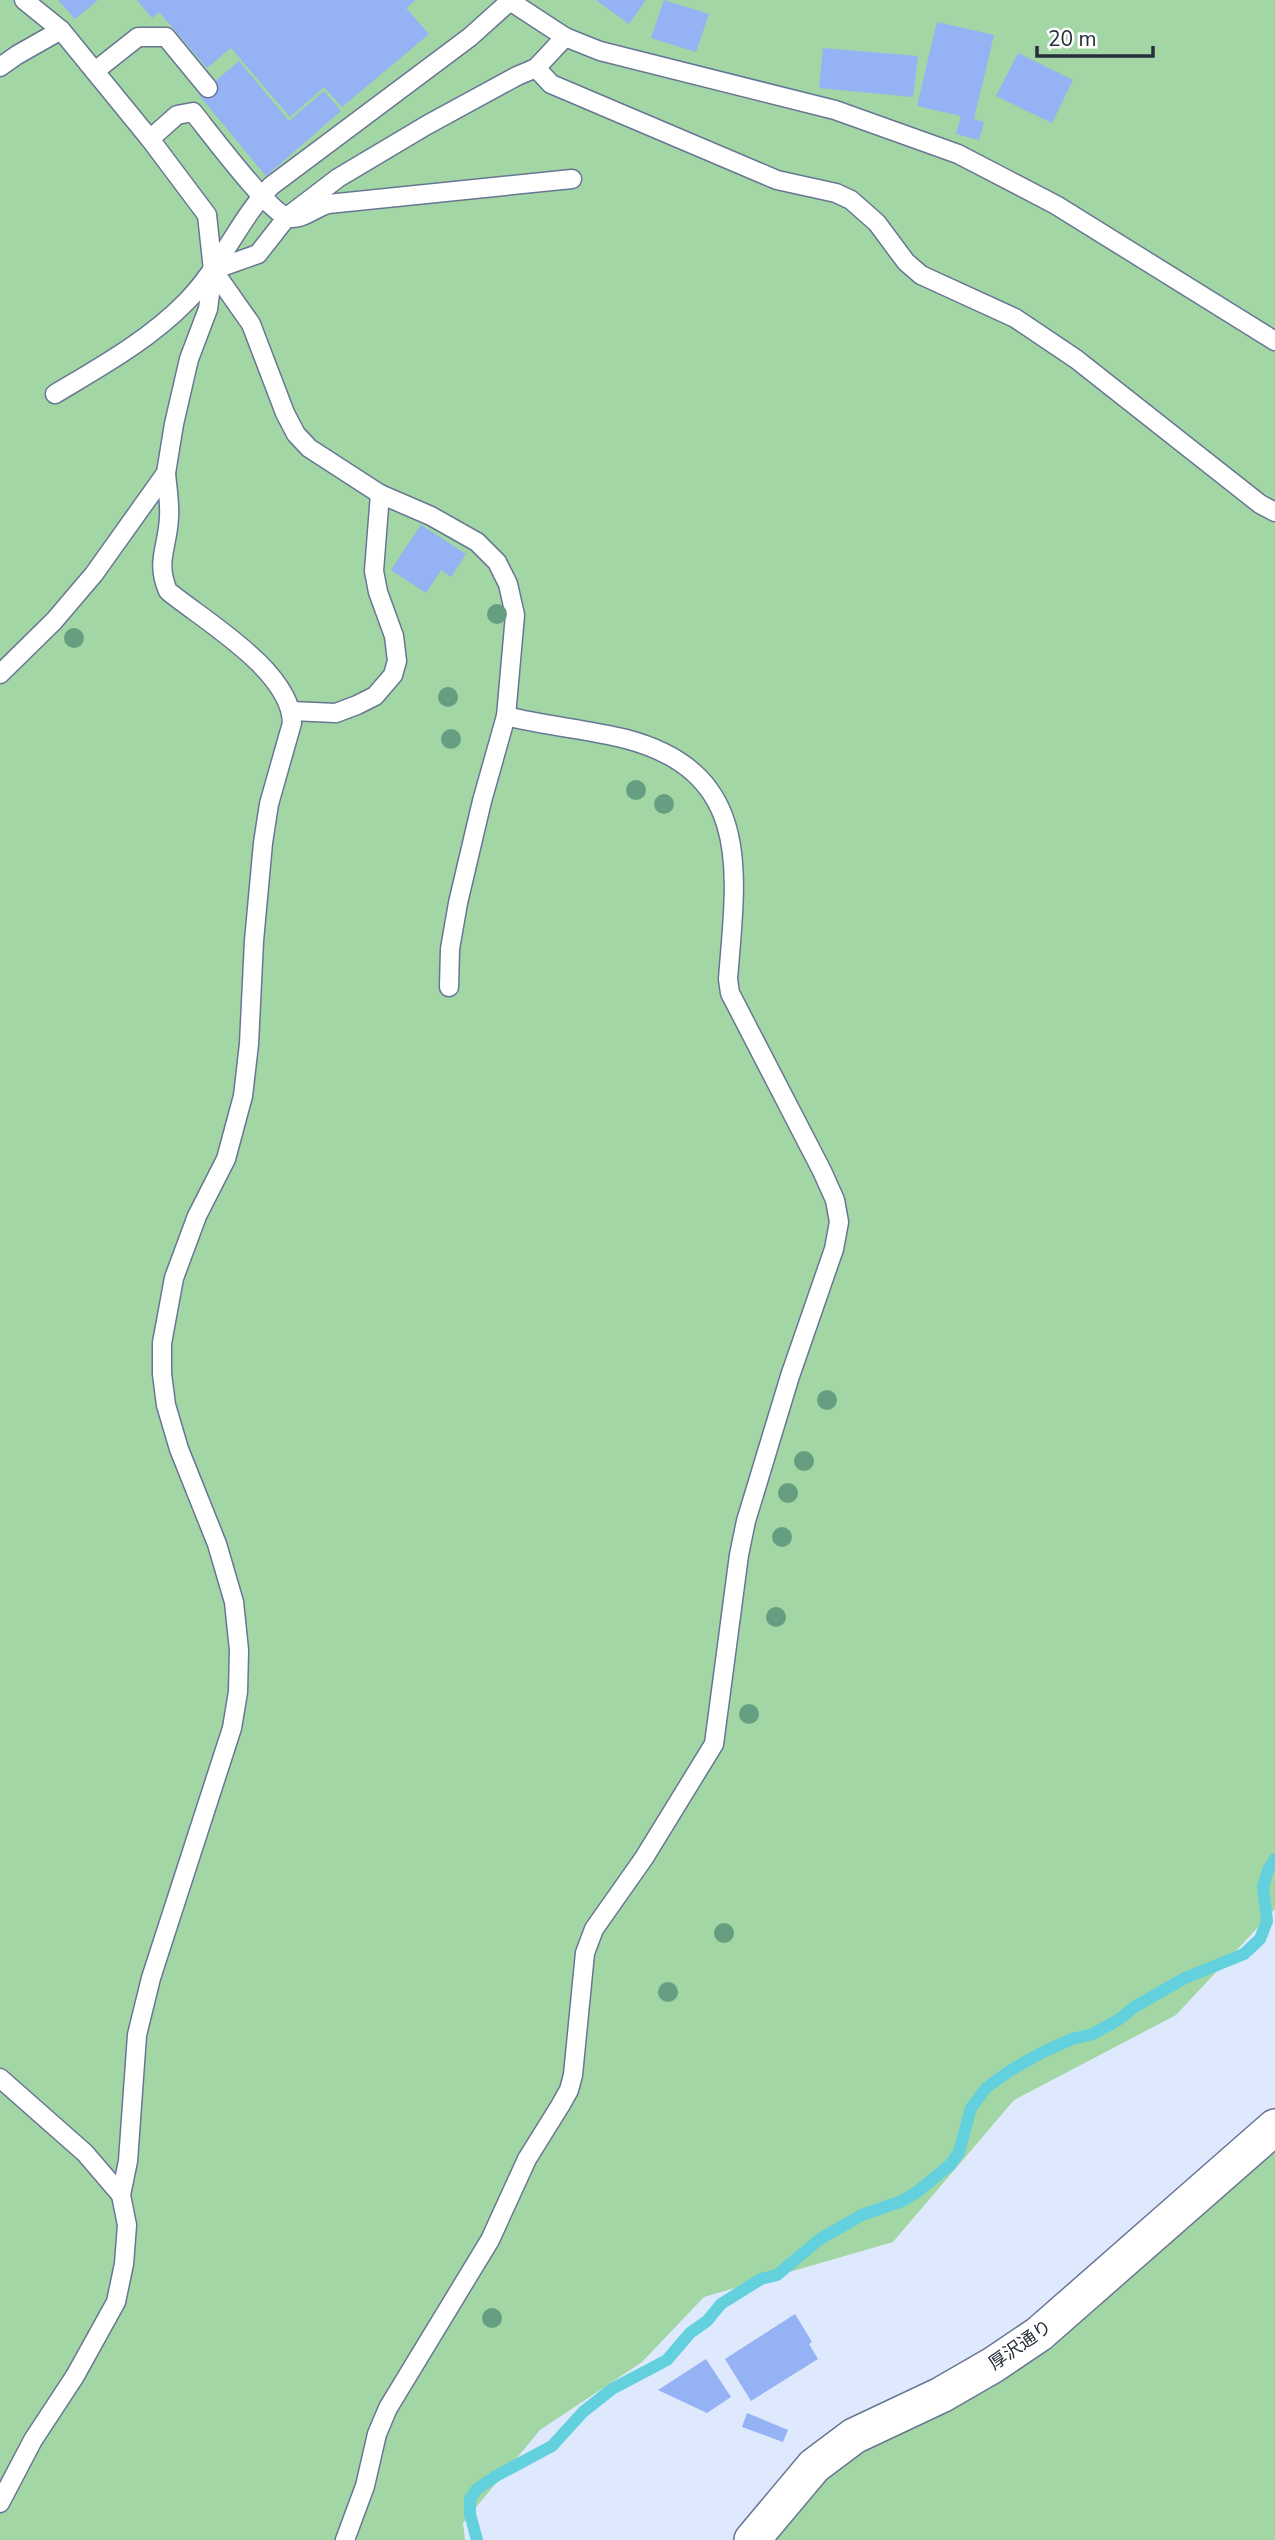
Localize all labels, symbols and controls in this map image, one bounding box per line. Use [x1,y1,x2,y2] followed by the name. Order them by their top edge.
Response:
[1037,14,1152,58] scale bar
[1048,25,1097,53] text: 20 m
[984,2315,1056,2375] street label: 厚沢通り

